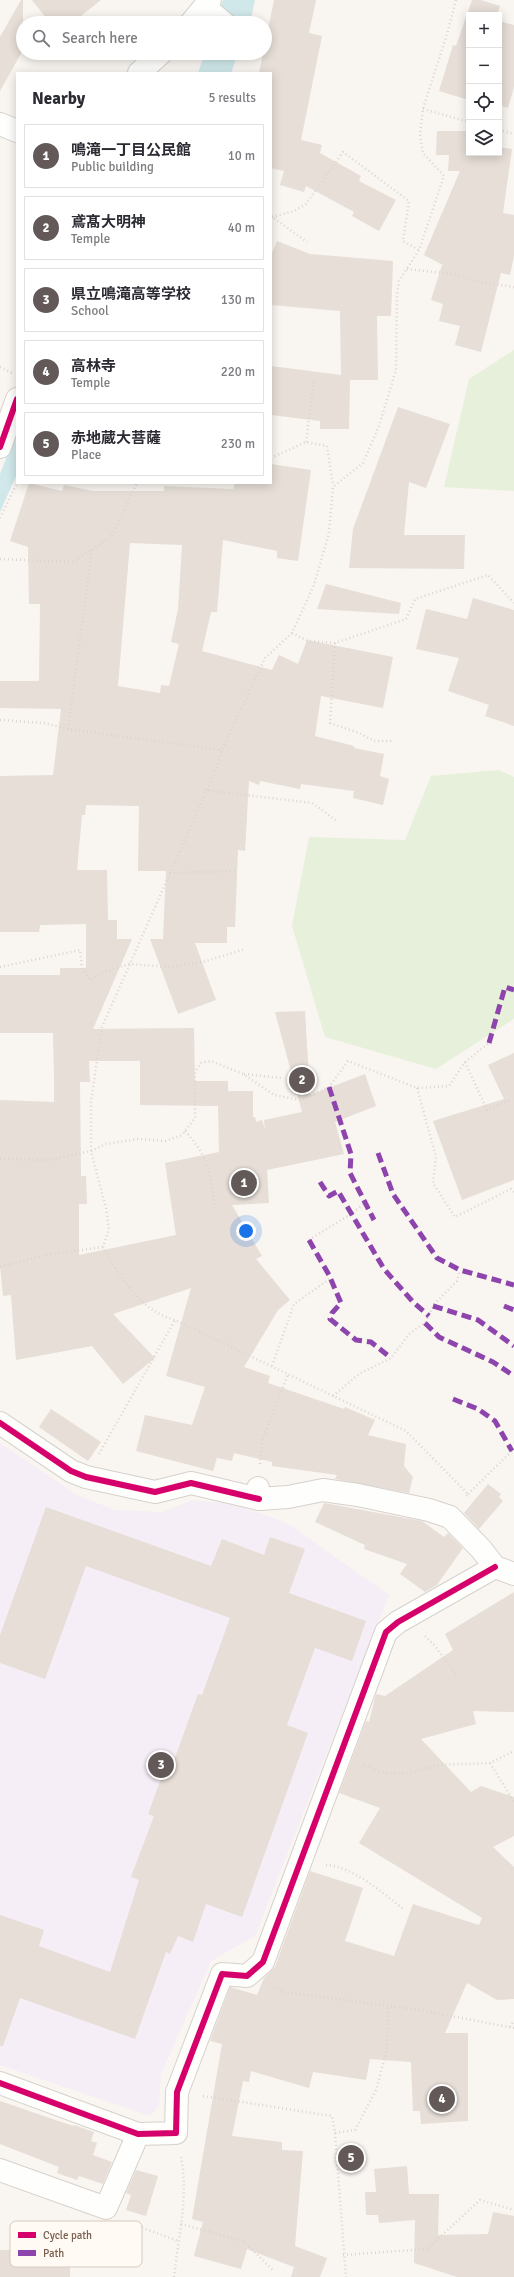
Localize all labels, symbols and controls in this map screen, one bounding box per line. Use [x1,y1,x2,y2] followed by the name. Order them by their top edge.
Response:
[466,12,502,156] map controls
[466,12,502,48] button: +
[16,16,272,60] search box
[30,27,52,49] icon: search
[62,29,138,47] text: Search here
[466,48,502,84] button: −
[466,84,502,120] button: locate
[32,88,85,109] text: Nearby
[208,90,256,106] text: 5 results
[466,120,502,156] button: layers
[71,141,191,159] text: 鳴滝一丁目公民館
[42,148,50,164] text: 1
[228,148,255,164] text: 10 m
[71,159,154,175] text: Public building
[71,213,146,231] text: 鳶髙大明神
[42,220,50,236] text: 2
[228,220,255,236] text: 40 m
[71,231,110,247] text: Temple
[71,285,191,303] text: 県立鳴滝高等学校
[42,292,50,308] text: 3
[221,292,255,308] text: 130 m
[71,303,109,319] text: School
[71,357,116,375] text: 高林寺
[42,364,50,380] text: 4
[221,364,255,380] text: 220 m
[71,375,110,391] text: Temple
[71,429,161,447] text: 赤地蔵大菩薩
[42,436,50,452] text: 5
[221,436,255,452] text: 230 m
[71,447,101,463] text: Place
[289,1065,315,1095] pin: 2
[231,1168,257,1198] pin: 1
[236,1221,256,1241] your location
[148,1750,174,1780] pin: 3
[429,2084,455,2114] pin: 4
[338,2143,364,2173] pin: 5
[10,2221,142,2267] legend
[43,2229,92,2242] text: Cycle path
[43,2247,64,2260] text: Path

